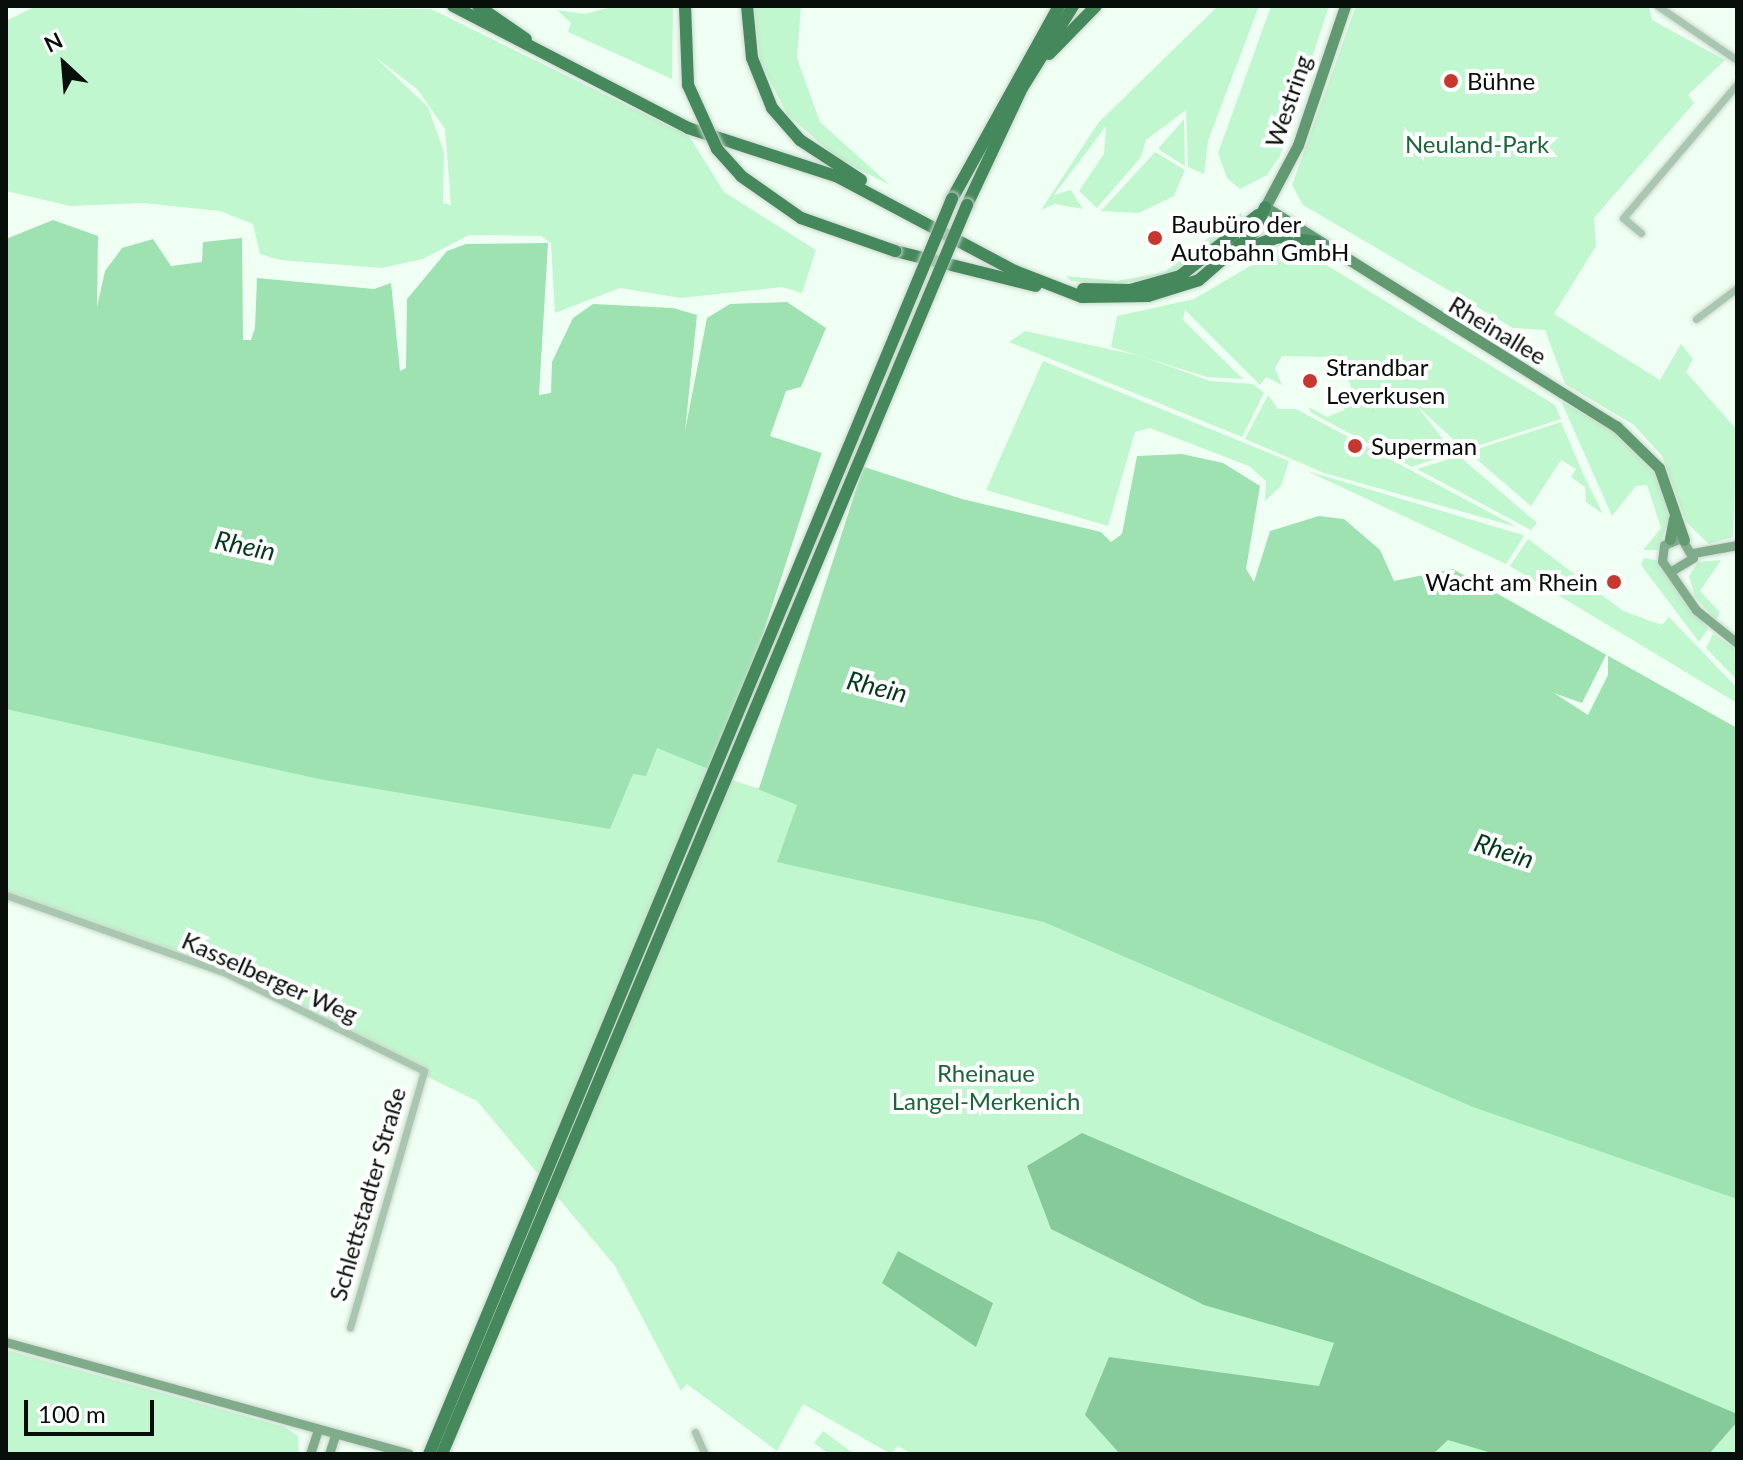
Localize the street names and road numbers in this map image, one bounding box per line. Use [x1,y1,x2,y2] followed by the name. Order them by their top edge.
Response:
[1259,51,1317,151] street label: Westring
[1444,290,1552,370] street label: Rheinallee
[177,925,363,1029] street label: Kasselberger Weg
[323,1084,411,1304] street label: Schlettstadter Straße

